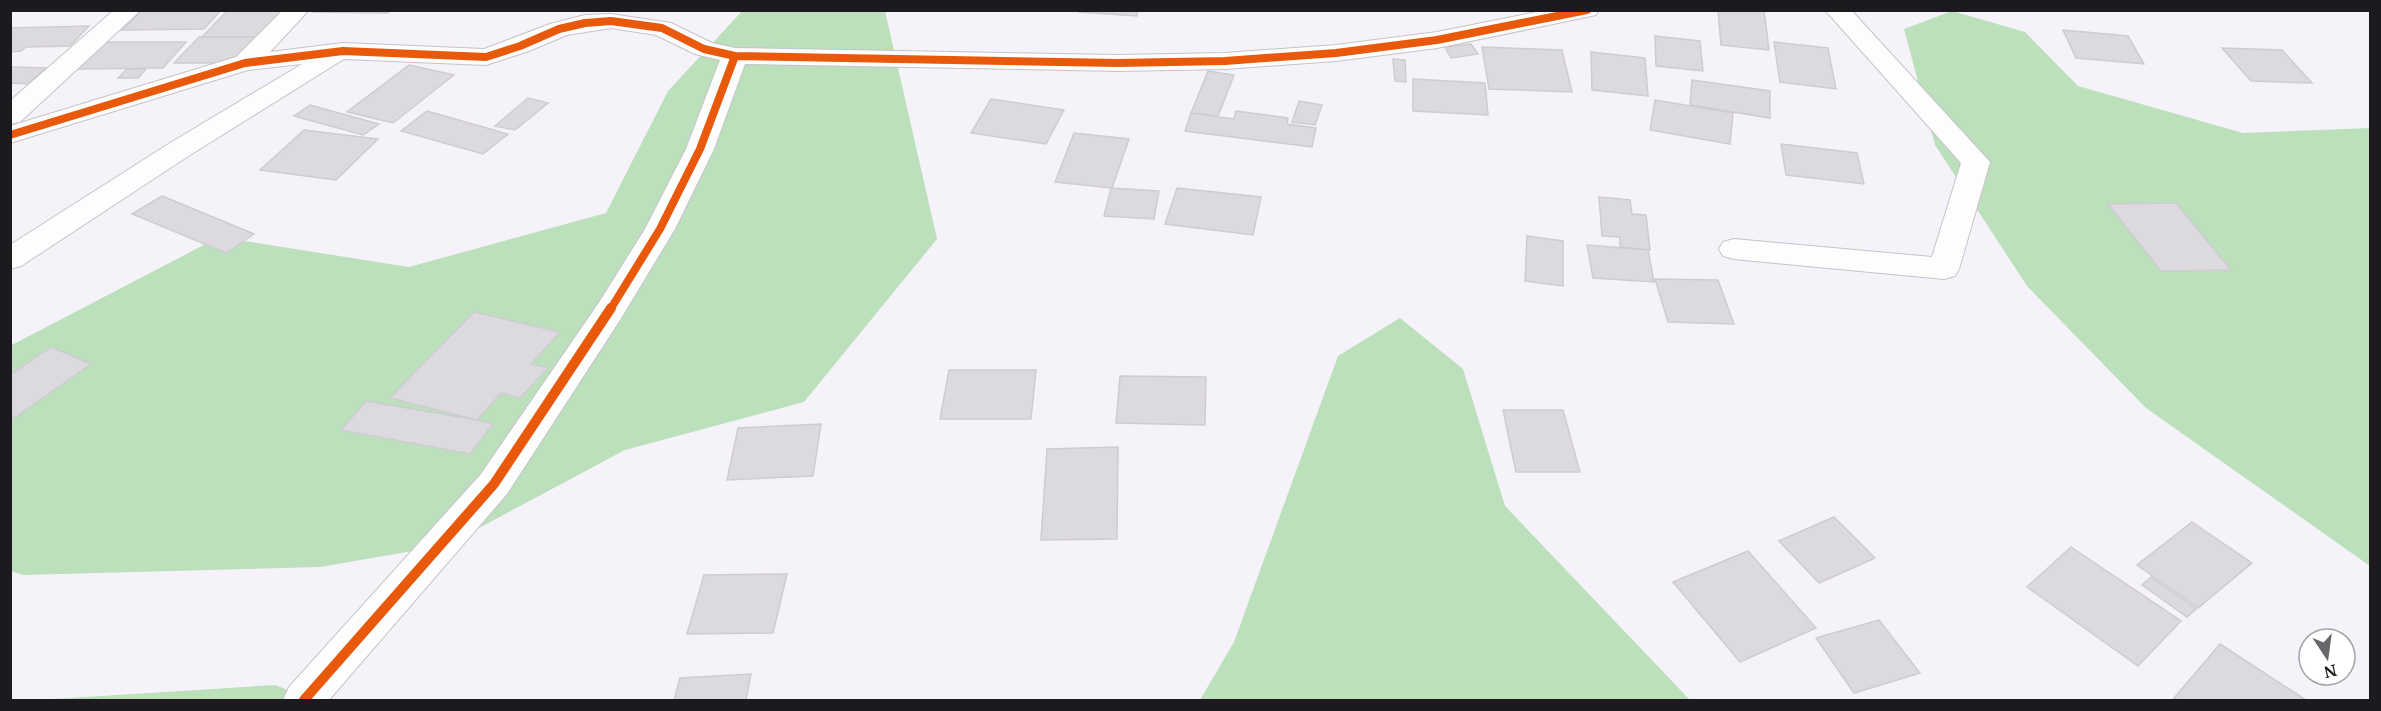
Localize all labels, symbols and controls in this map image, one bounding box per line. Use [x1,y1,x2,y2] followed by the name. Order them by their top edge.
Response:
[2297,627,2357,687] north arrow
[2321,659,2339,684] text: N

